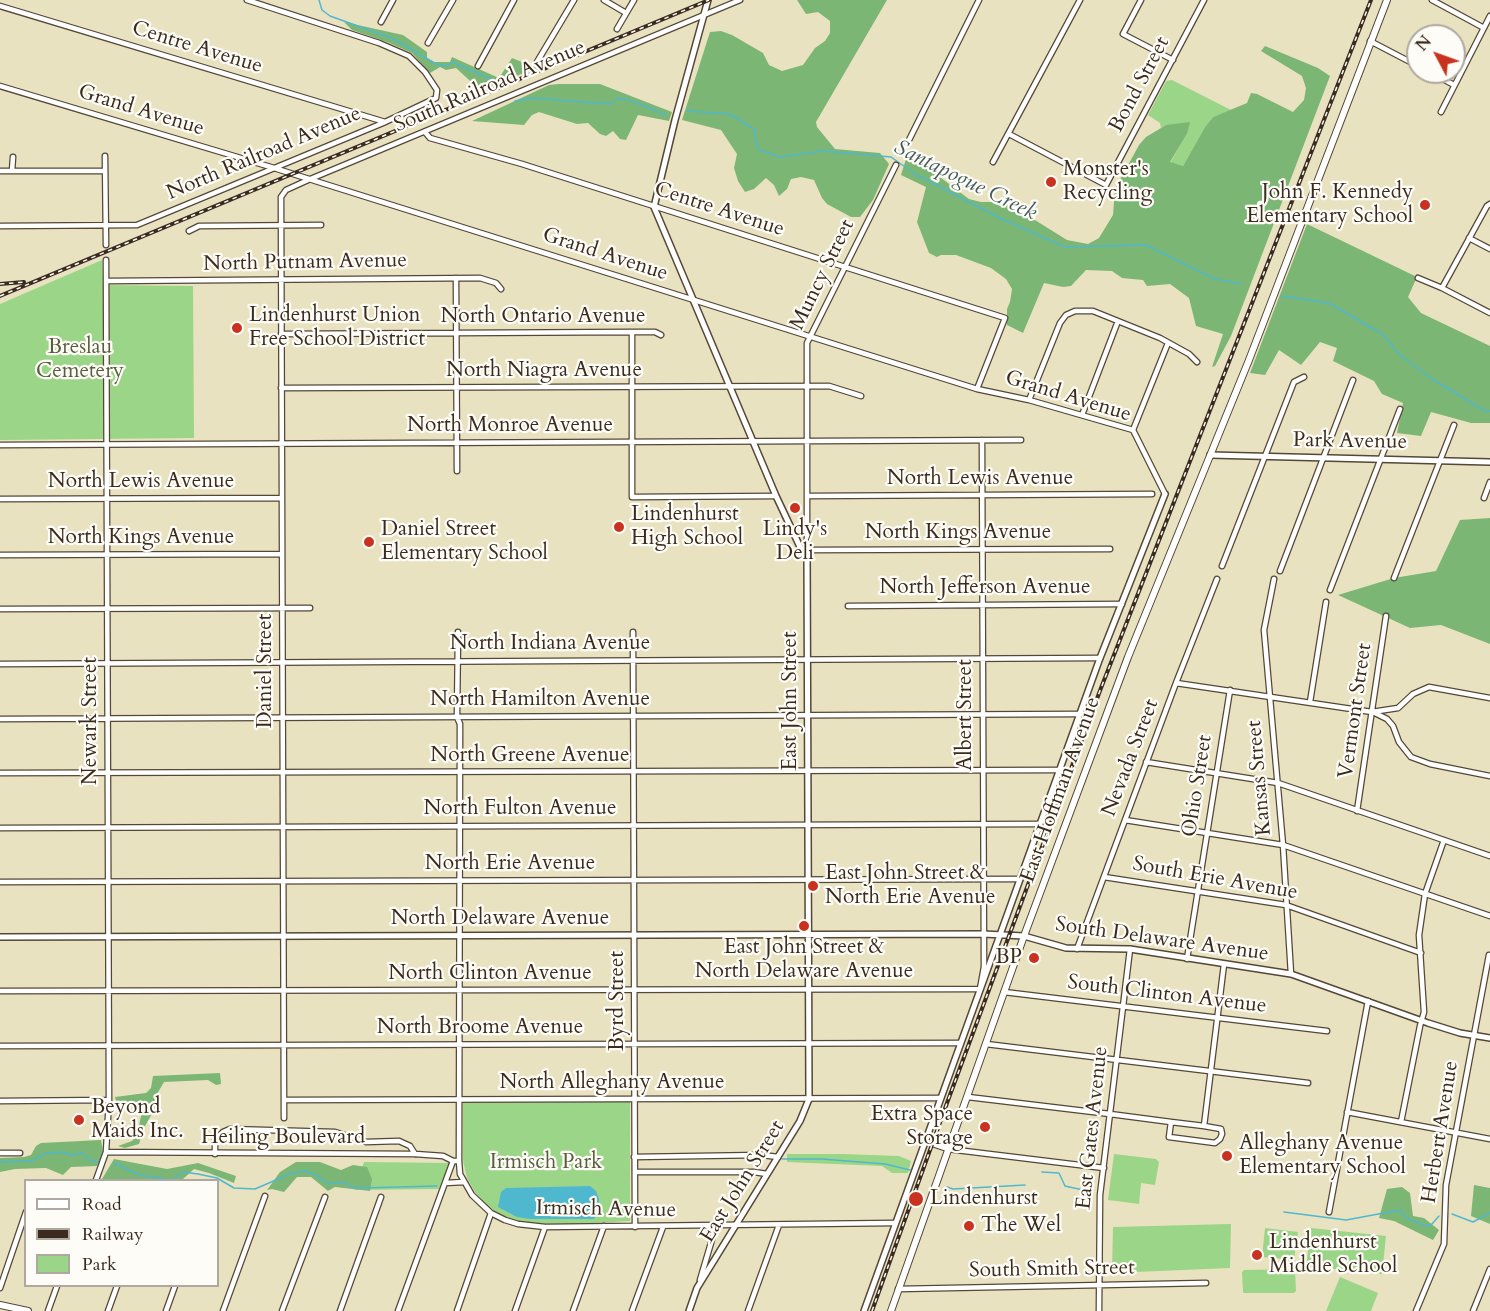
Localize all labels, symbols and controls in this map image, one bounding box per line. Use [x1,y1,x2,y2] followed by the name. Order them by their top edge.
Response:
[129,16,265,80] street label: Centre Avenue
[1406,24,1466,84] north arrow
[1411,31,1437,56] text: N
[1104,33,1176,137] street label: Bond Street
[391,35,589,139] street label: South Railroad Avenue
[75,80,207,142] street label: Grand Avenue
[163,102,365,206] street label: North Railroad Avenue
[889,135,1041,227] water label: Santapogue Creek
[1063,157,1152,207] place label: Monster's Recycling
[1044,175,1058,189] marker: Monster's Recycling
[651,177,787,243] street label: Centre Avenue
[1246,180,1413,230] place label: John F. Kennedy Elementary School
[1418,198,1432,212] marker: John F. Kennedy Elementary School
[785,216,861,334] street label: Muncy Street
[539,223,671,287] street label: Grand Avenue
[203,249,407,277] street label: North Putnam Avenue
[249,303,425,353] place label: Lindenhurst Union Free School District
[440,304,646,330] street label: North Ontario Avenue
[230,321,244,335] marker: Lindenhurst Union Free School District
[36,335,124,385] park label: Breslau Cemetery
[446,358,642,384] street label: North Niagra Avenue
[1002,366,1134,428] street label: Grand Avenue
[407,413,613,439] street label: North Monroe Avenue
[1293,428,1407,456] street label: Park Avenue
[887,466,1073,492] street label: North Lewis Avenue
[48,469,234,495] street label: North Lewis Avenue
[788,501,802,515] marker: Lindy's Deli
[631,502,743,552] place label: Lindenhurst High School
[381,517,548,567] place label: Daniel Street Elementary School
[763,517,827,567] place label: Lindy's Deli
[612,520,626,534] marker: Lindenhurst High School
[865,520,1051,546] street label: North Kings Avenue
[48,525,234,551] street label: North Kings Avenue
[362,535,376,549] marker: Daniel Street Elementary School
[879,575,1091,601] street label: North Jefferson Avenue
[253,613,279,729] street label: Daniel Street
[450,631,650,657] street label: North Indiana Avenue
[778,631,804,771] street label: East John Street
[1334,642,1378,780] street label: Vermont Street
[78,657,104,785] street label: Newark Street
[953,659,979,771] street label: Albert Street
[430,687,650,713] street label: North Hamilton Avenue
[1016,694,1106,886] street label: East Hoffman Avenue
[1097,696,1165,820] street label: Nevada Street
[1242,719,1278,837] street label: Kansas Street
[1177,733,1219,839] street label: Ohio Street
[430,743,630,769] street label: North Greene Avenue
[423,796,617,822] street label: North Fulton Avenue
[425,851,595,877] street label: North Erie Avenue
[1131,852,1299,906] street label: South Erie Avenue
[825,861,996,911] place label: East John Street & North Erie Avenue
[806,879,820,893] marker: East John Street & North Erie Avenue
[391,906,609,932] street label: North Delaware Avenue
[1054,913,1270,967] street label: South Delaware Avenue
[797,919,811,933] marker: East John Street & North Delaware Avenue
[695,935,913,985] place label: East John Street & North Delaware Avenue
[995,945,1022,971] place label: BP
[605,951,631,1051] street label: Byrd Street
[1027,951,1041,965] marker: BP
[388,961,592,987] street label: North Clinton Avenue
[1066,970,1268,1020] street label: South Clinton Avenue
[377,1015,583,1041] street label: North Broome Avenue
[1072,1045,1114,1211] street label: East Gates Avenue
[1417,1059,1465,1205] street label: Herbert Avenue
[499,1070,725,1096] street label: North Alleghany Avenue
[91,1095,184,1145] place label: Beyond Maids Inc.
[871,1102,973,1152] place label: Extra Space Storage
[72,1113,86,1127] marker: Beyond Maids Inc.
[695,1116,791,1248] street label: East John Street
[978,1120,992,1134] marker: Extra Space Storage
[201,1125,365,1151] street label: Heiling Boulevard
[1239,1131,1406,1181] place label: Alleghany Avenue Elementary School
[1220,1149,1234,1163] marker: Alleghany Avenue Elementary School
[490,1150,602,1176] park label: Irmisch Park
[24,1179,219,1287] legend
[930,1186,1038,1212] place label: Lindenhurst
[907,1190,925,1208] marker: Lindenhurst
[82,1192,122,1217] text: Road
[536,1196,676,1224] street label: Irmisch Avenue
[981,1213,1061,1239] place label: The Wel
[962,1219,976,1233] marker: The Wel
[82,1222,144,1247] text: Railway
[1269,1230,1397,1280] place label: Lindenhurst Middle School
[1250,1248,1264,1262] marker: Lindenhurst Middle School
[82,1252,117,1277] text: Park
[969,1256,1135,1284] street label: South Smith Street

